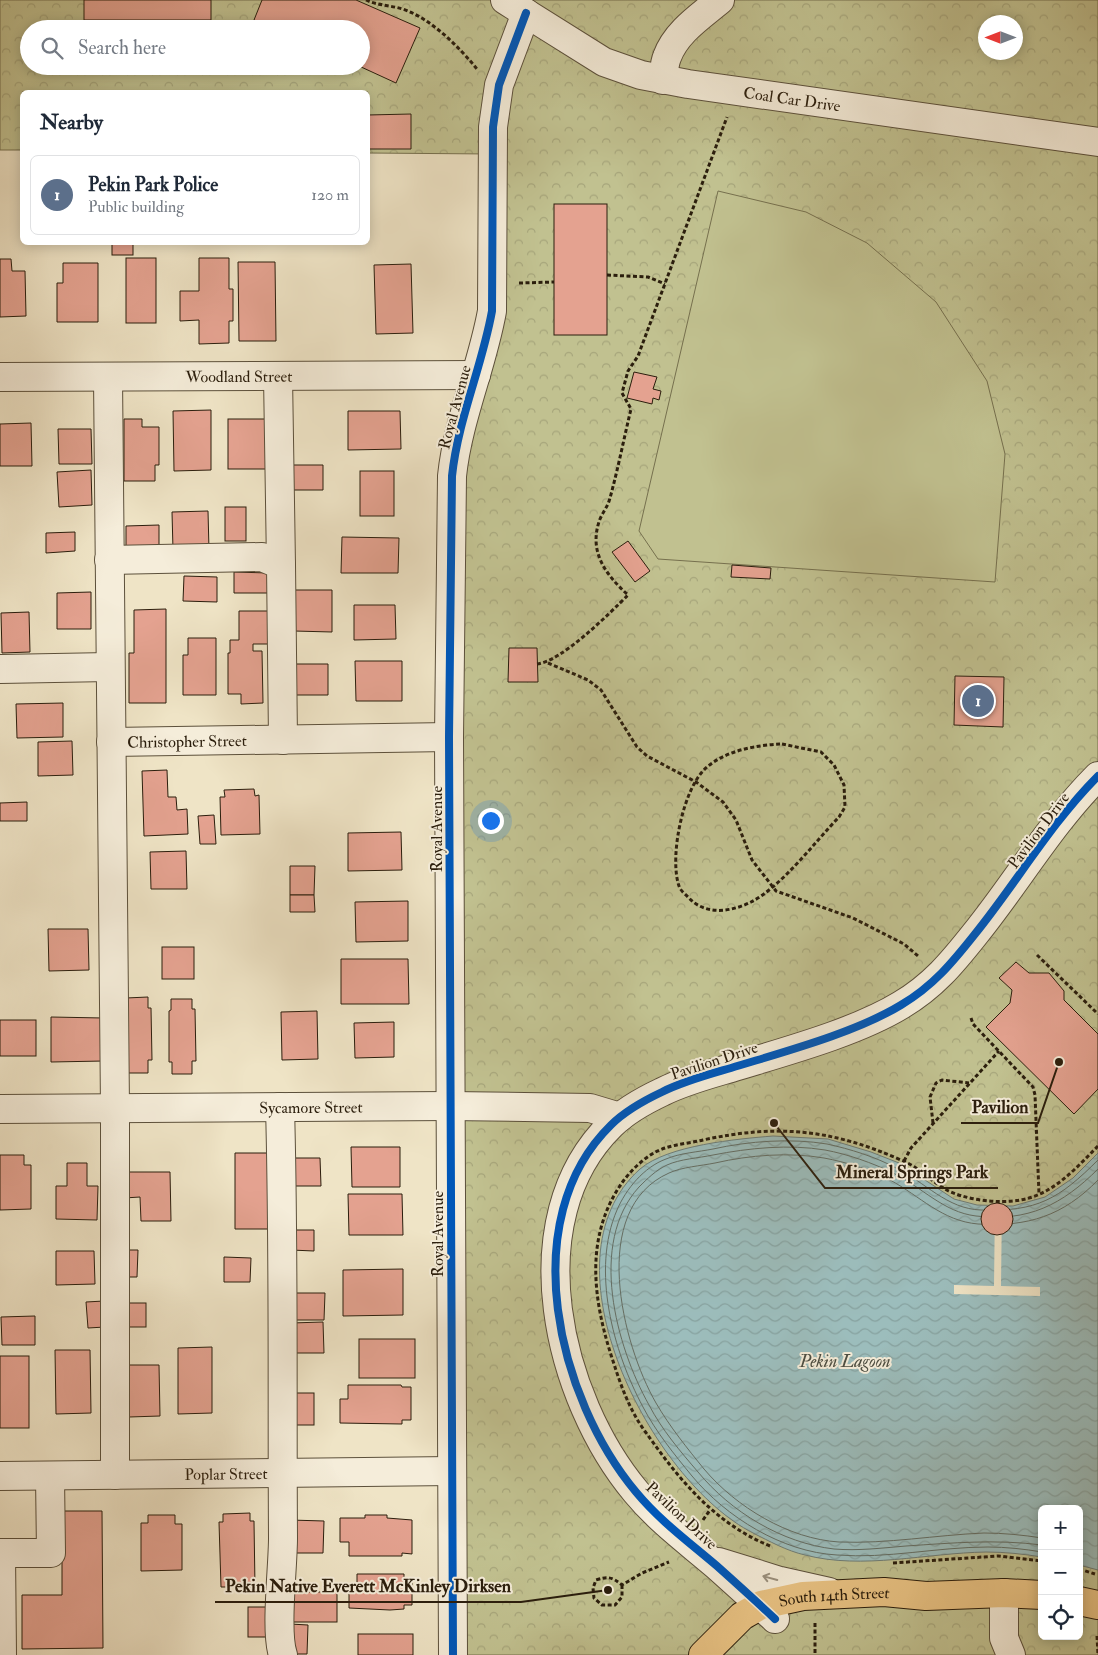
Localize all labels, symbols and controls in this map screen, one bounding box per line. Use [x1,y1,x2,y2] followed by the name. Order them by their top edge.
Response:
[978,15,1023,60] north arrow
[20,20,370,75] search box
[38,34,66,62] icon: search
[78,36,166,60] text: Search here
[742,83,842,117] street label: Coal Car Drive
[40,109,103,136] text: Nearby
[88,173,218,197] text: Pekin Park Police
[54,185,60,205] text: 1
[311,185,349,205] text: 120 m
[88,197,184,217] text: Public building
[434,363,476,452] street label: Royal Avenue
[185,367,292,387] street label: Woodland Street
[962,682,994,720] pin: 1
[127,731,247,753] street label: Christopher Street
[427,786,447,872] street label: Royal Avenue
[1004,788,1074,873] street label: Pavilion Drive
[478,808,504,834] your location
[668,1037,761,1084] street label: Pavilion Drive
[961,1090,1038,1123] callout: Pavilion
[971,1096,1029,1119] text: Pavilion
[259,1098,363,1118] street label: Sycamore Street
[825,1155,998,1188] callout: Mineral Springs Park
[835,1161,989,1184] text: Mineral Springs Park
[428,1191,448,1277] street label: Royal Avenue
[798,1350,891,1373] water label: Pekin Lagoon
[184,1464,268,1486] street label: Poplar Street
[641,1477,722,1554] street label: Pavilion Drive
[1038,1505,1083,1640] map controls
[1038,1505,1083,1550] button: +
[1038,1550,1083,1595] button: −
[215,1569,521,1602] callout: Pekin Native Everett McKinley Dirksen
[762,1573,778,1583] one-way arrow
[225,1575,512,1598] text: Pekin Native Everett McKinley Dirksen
[777,1583,891,1612] street label: South 14th Street
[1038,1595,1083,1640] button: locate

